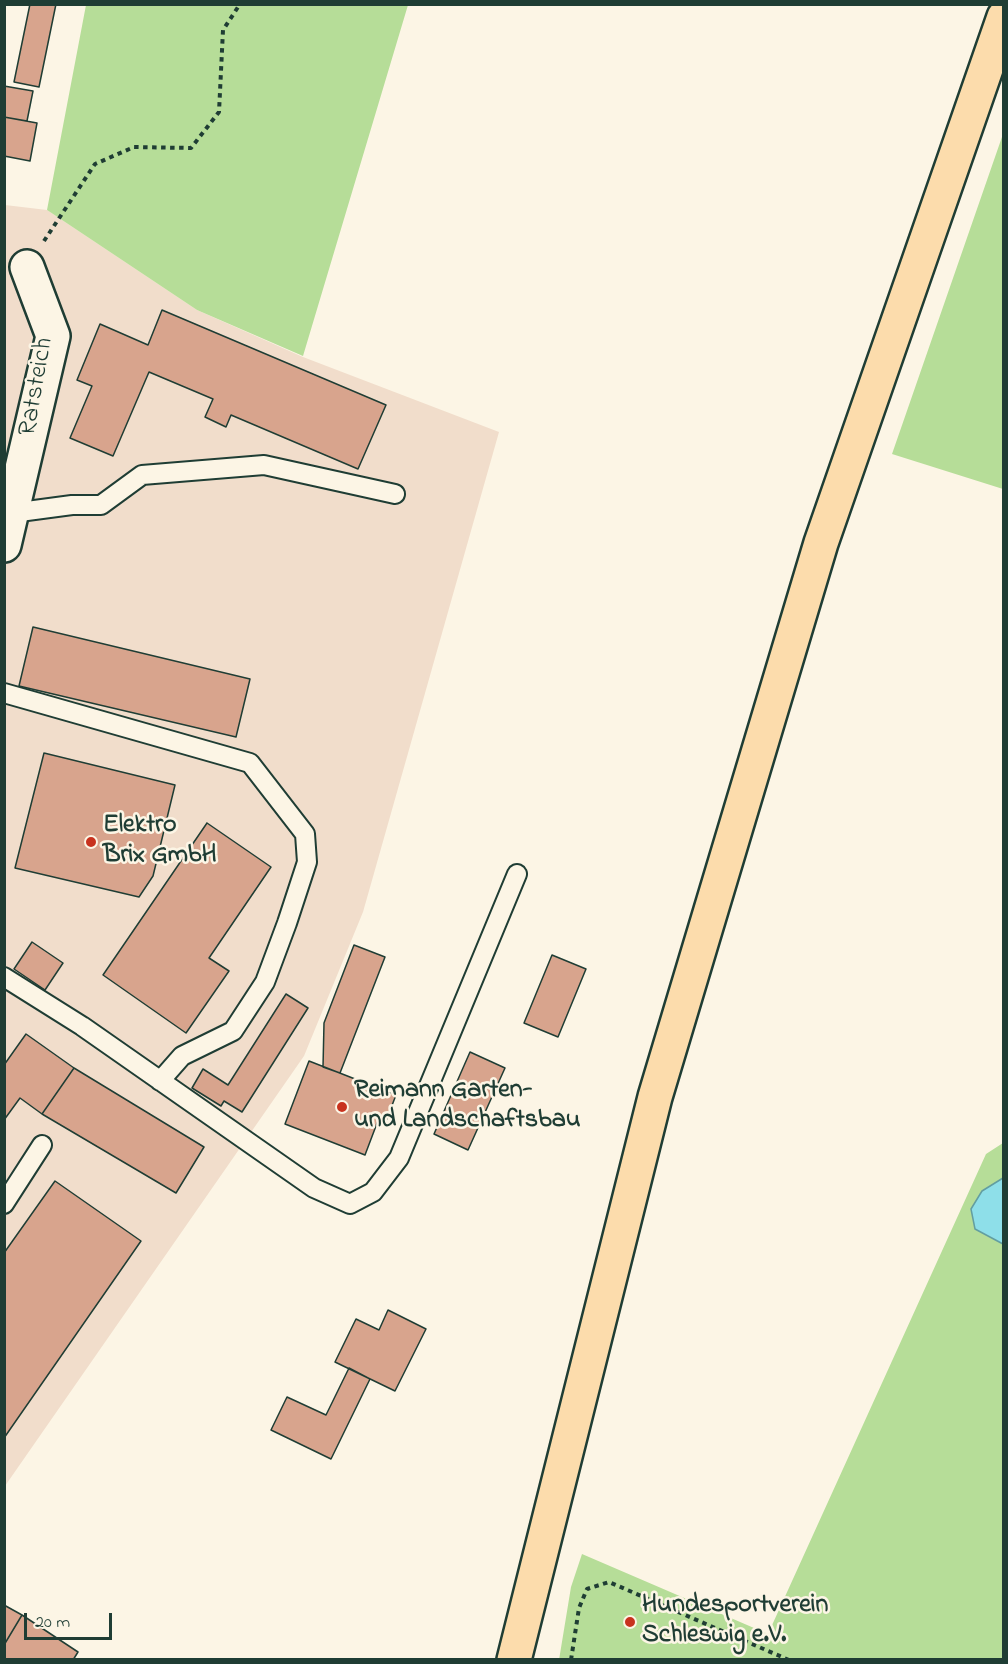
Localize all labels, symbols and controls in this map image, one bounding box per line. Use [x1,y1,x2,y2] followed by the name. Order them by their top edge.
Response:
[14,335,62,439] street label: Ratsteich
[103,811,217,873] place label: Elektro Brix GmbH
[84,835,98,849] marker: Elektro Brix GmbH
[354,1076,581,1138] place label: Reimann Garten- und Landschaftsbau
[335,1100,349,1114] marker: Reimann Garten- und Landschaftsbau
[642,1591,828,1652] place label: Hundesportverein Schleswig e.V.
[27,1601,116,1639] scale bar
[35,1610,70,1636] text: 20 m
[623,1615,637,1629] marker: Hundesportverein Schleswig e.V.

